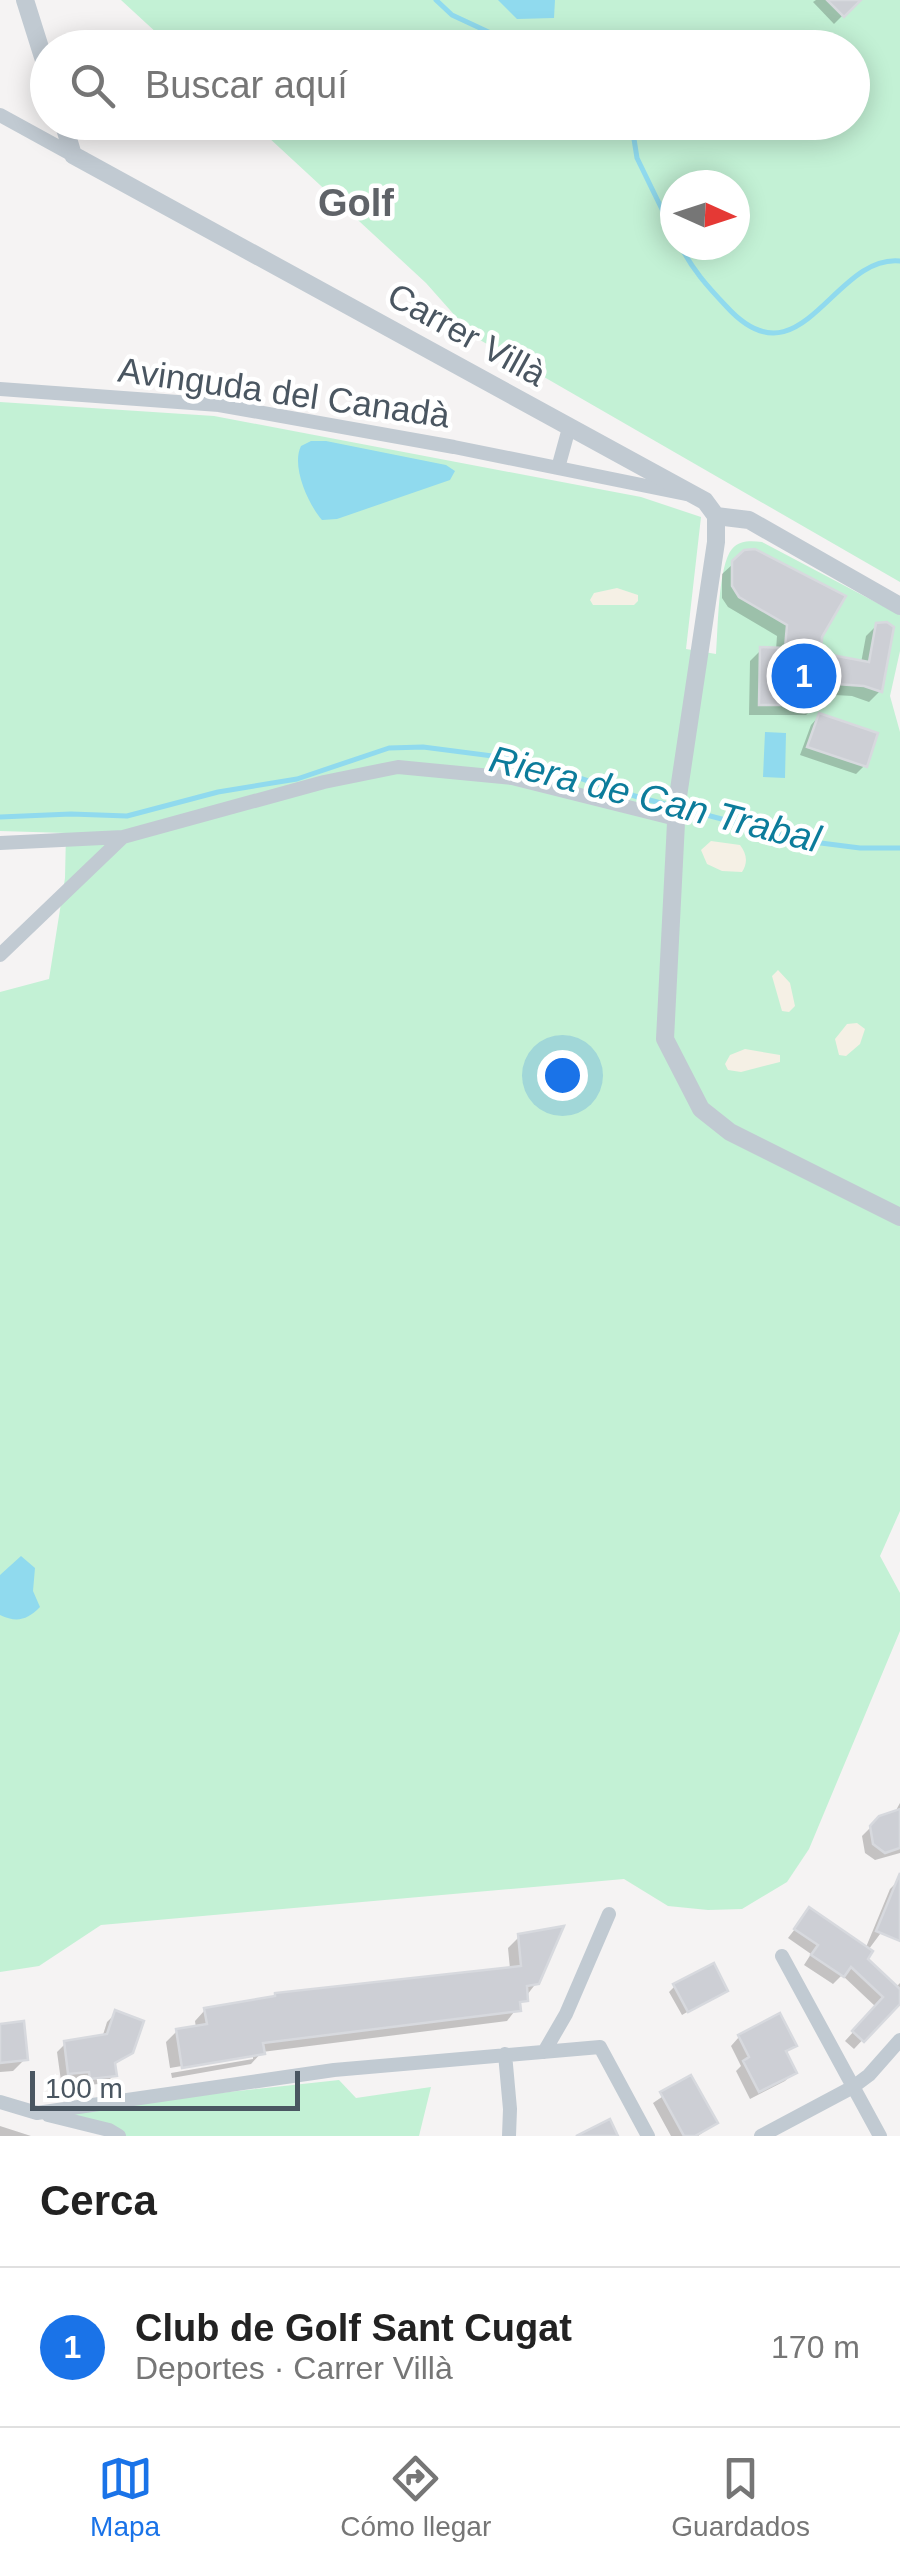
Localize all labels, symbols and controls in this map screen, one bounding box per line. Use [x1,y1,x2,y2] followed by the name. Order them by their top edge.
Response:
[30,30,870,140] search box
[65,58,120,113] icon: search
[145,64,348,106] text: Buscar aquí
[660,170,750,260] north arrow
[318,182,394,224] district label: Golf
[381,275,553,394] street label: Carrer Villà
[116,349,453,435] street label: Avinguda del Canadà
[772,638,836,714] pin: 1
[485,738,826,861] water label: Riera de Can Trabal
[537,1050,588,1101] your location
[30,2066,300,2110] scale bar
[45,2073,123,2104] text: 100 m
[40,2177,157,2224] text: Cerca
[135,2307,572,2349] text: Club de Golf Sant Cugat
[64,2329,81,2365] text: 1
[771,2329,860,2365] text: 170 m
[135,2350,453,2386] text: Deportes · Carrer Villà
[90,2451,160,2543] tab: Mapa
[340,2451,491,2543] tab: Cómo llegar
[671,2451,810,2543] tab: Guardados

